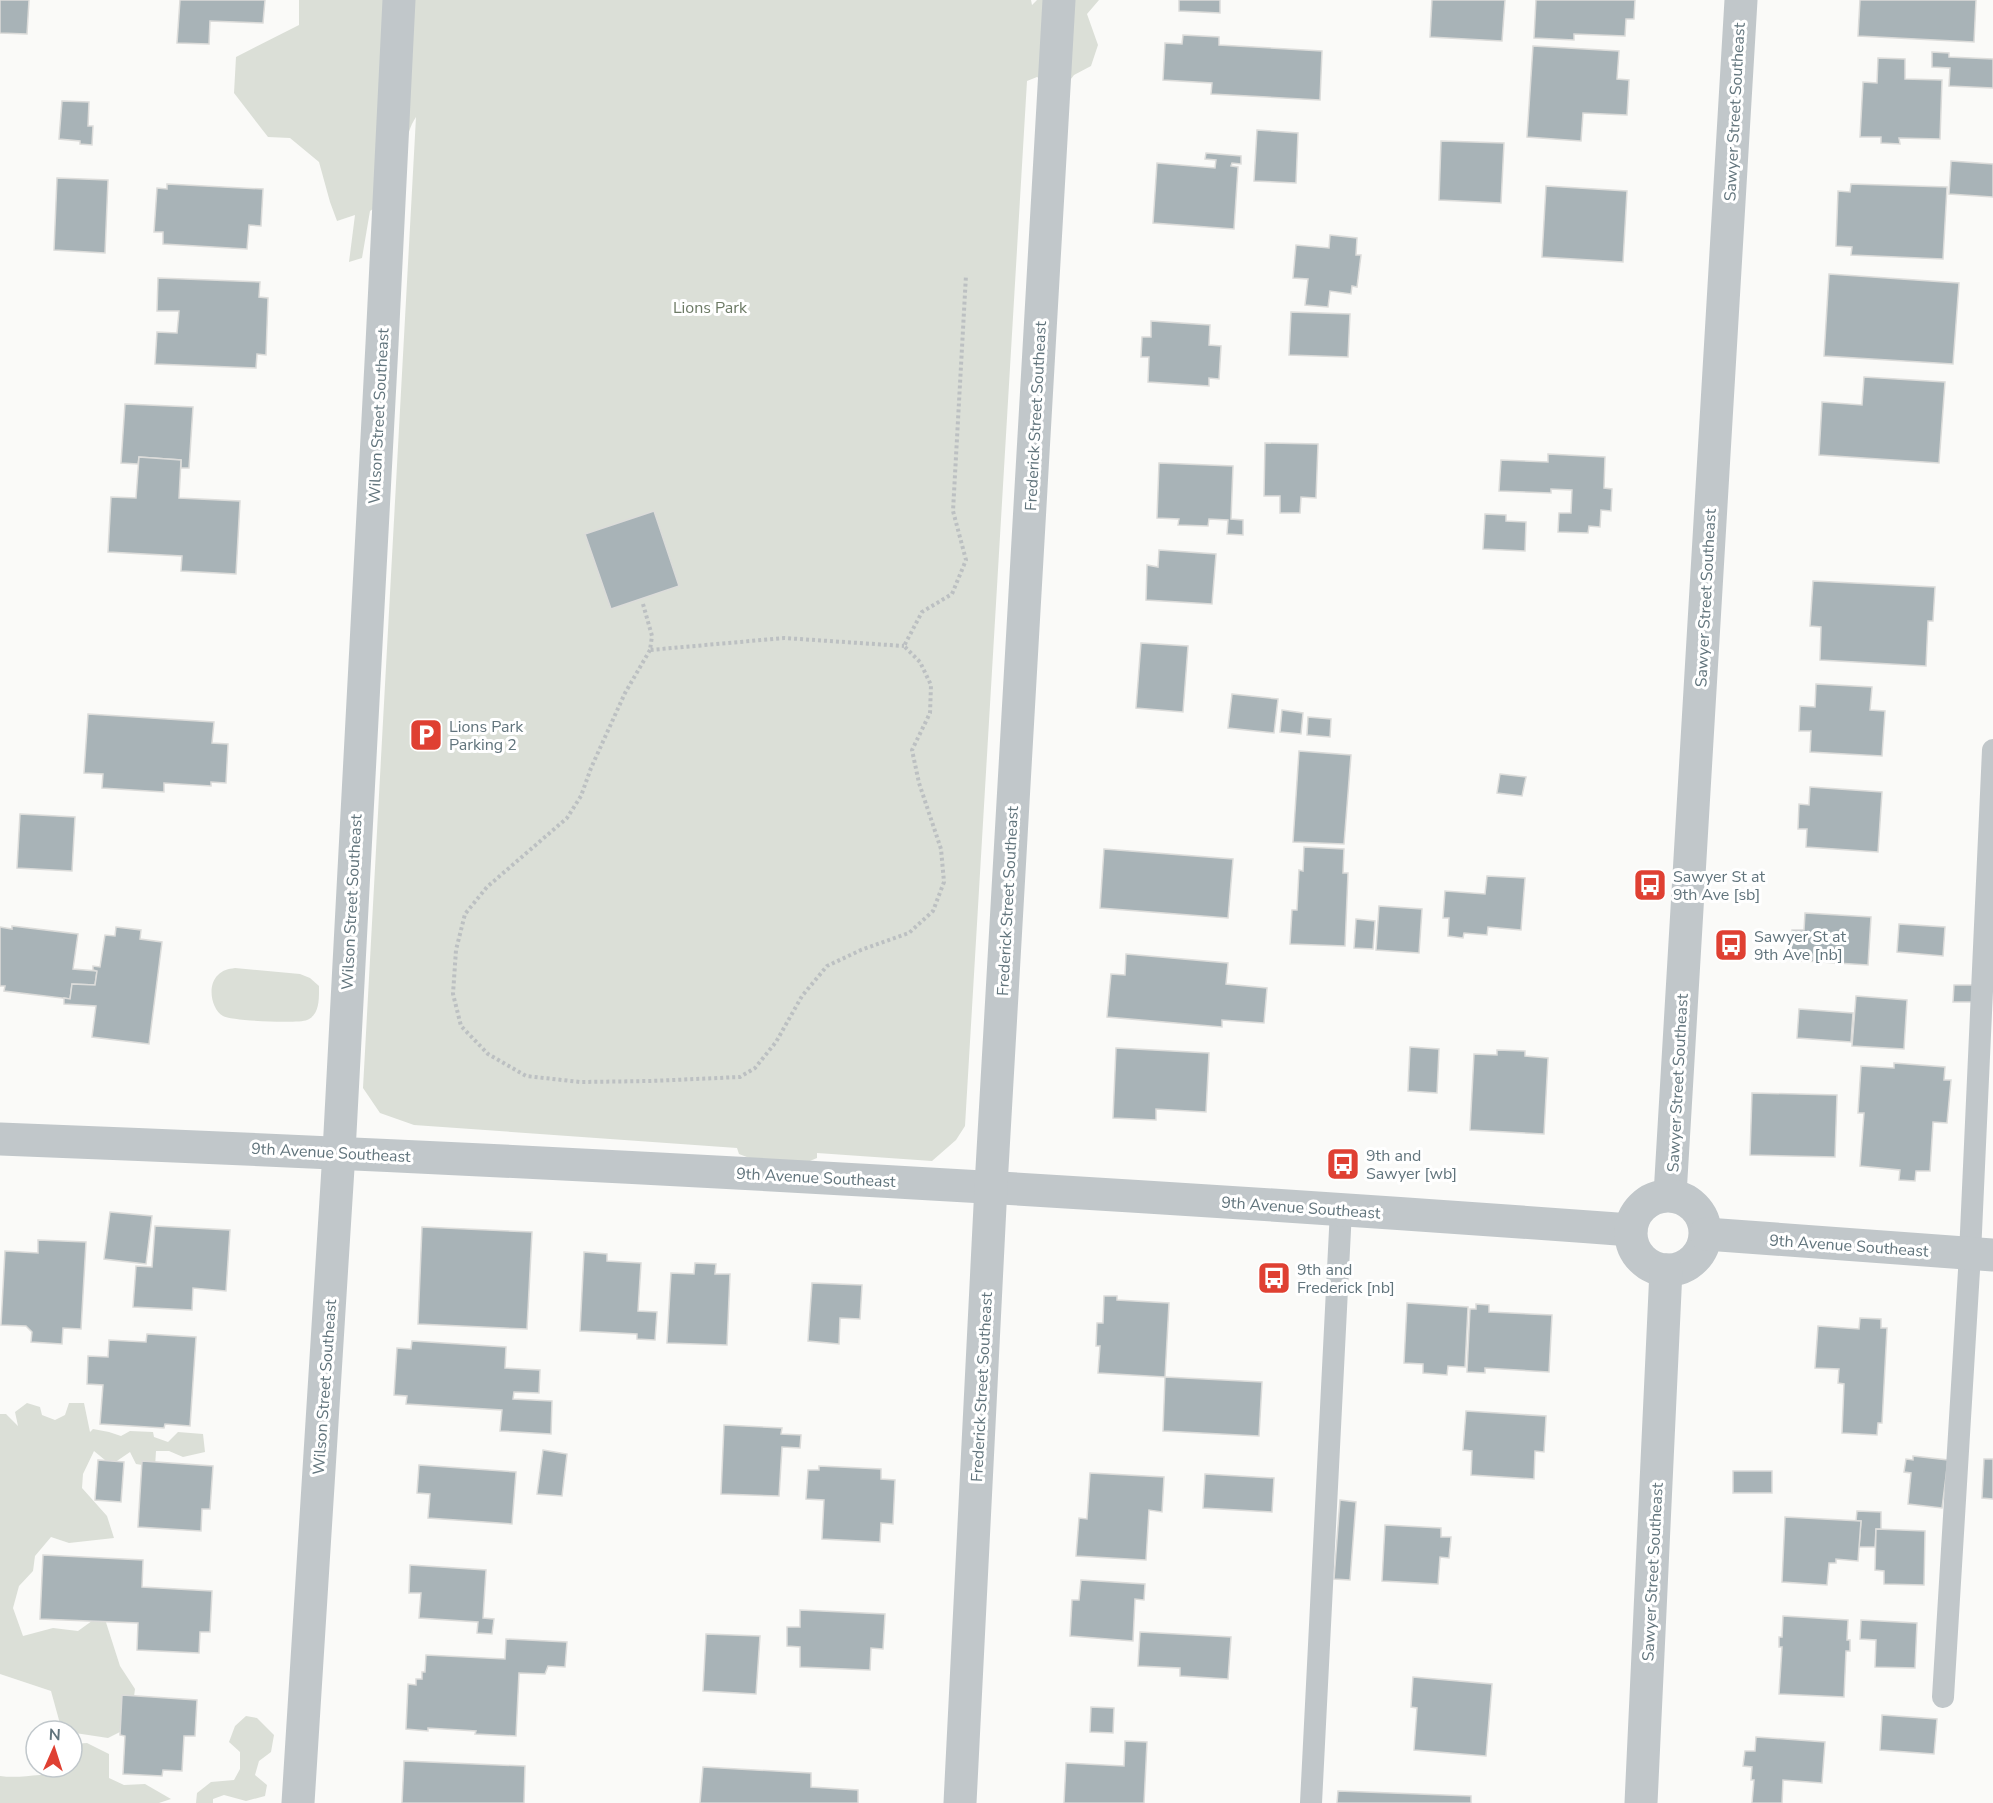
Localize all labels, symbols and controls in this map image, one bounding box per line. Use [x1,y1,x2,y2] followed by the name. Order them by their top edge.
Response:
[1719,22,1751,202] street label: Sawyer Street Southeast
[673,297,748,319] park label: Lions Park
[1020,320,1052,511] street label: Frederick Street Southeast
[363,327,395,505] street label: Wilson Street Southeast
[1690,508,1722,688] street label: Sawyer Street Southeast
[449,716,524,756] place label: Lions Park Parking 2
[408,717,444,753] parking icon: Lions Park Parking 2
[992,805,1024,996] street label: Frederick Street Southeast
[336,813,368,991] street label: Wilson Street Southeast
[1673,866,1765,906] place label: Sawyer St at 9th Ave [sb]
[1632,867,1668,903] bus stop icon: Sawyer St at 9th Ave [sb]
[1754,926,1846,966] place label: Sawyer St at 9th Ave [nb]
[1713,927,1749,963] bus stop icon: Sawyer St at 9th Ave [nb]
[1662,993,1694,1173] street label: Sawyer Street Southeast
[251,1138,412,1168] street label: 9th Avenue Southeast
[1366,1145,1457,1185] place label: 9th and Sawyer [wb]
[1325,1146,1361,1182] bus stop icon: 9th and Sawyer [wb]
[736,1163,897,1193] street label: 9th Avenue Southeast
[1221,1191,1382,1225] street label: 9th Avenue Southeast
[1769,1229,1930,1263] street label: 9th Avenue Southeast
[1297,1259,1395,1299] place label: 9th and Frederick [nb]
[1256,1260,1292,1296] bus stop icon: 9th and Frederick [nb]
[966,1291,998,1482] street label: Frederick Street Southeast
[308,1298,342,1476] street label: Wilson Street Southeast
[1637,1482,1669,1662] street label: Sawyer Street Southeast
[24,1719,84,1779] north arrow
[48,1724,61,1746] text: N

